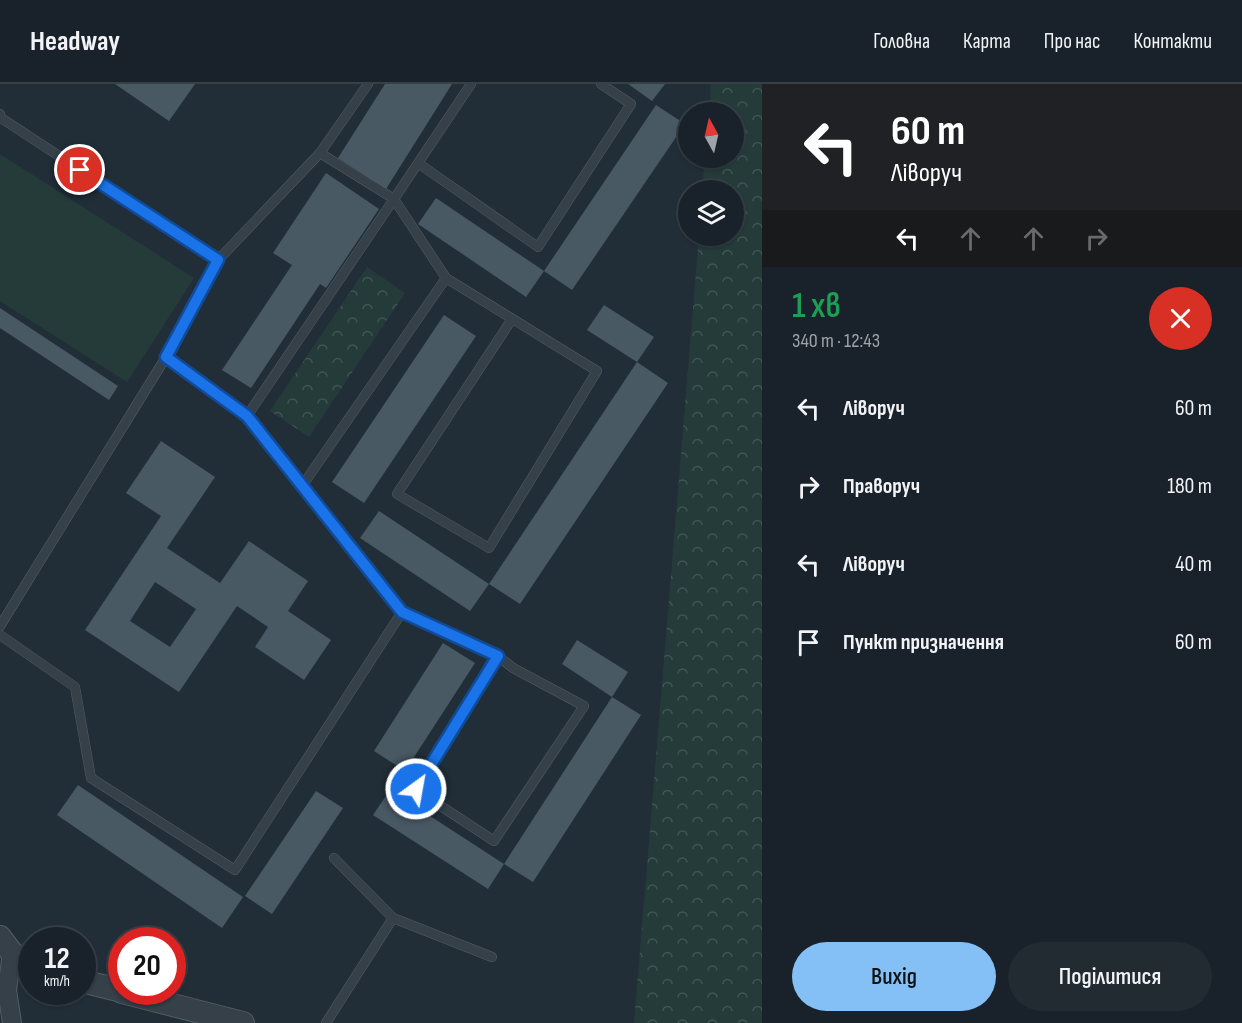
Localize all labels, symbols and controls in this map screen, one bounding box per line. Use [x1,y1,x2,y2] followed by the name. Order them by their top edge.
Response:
[30,25,120,58] text: Headway
[873,29,930,54] text: Головна
[963,29,1011,54] text: Карта
[1044,29,1100,54] text: Про нас
[1133,29,1212,54] text: Контакти
[678,102,744,168] north arrow
[678,102,744,246] map controls
[891,106,965,157] text: 60 m
[792,108,870,186] icon: left
[54,144,105,195] pin
[63,153,96,186] icon: arrive
[891,157,962,189] text: Ліворуч
[678,180,744,246] button: layers
[891,222,924,255] icon: left
[954,222,987,255] icon: ahead
[1017,222,1050,255] icon: ahead
[1080,222,1113,255] icon: right
[792,285,841,328] text: 1 хв
[1149,287,1212,350] button: close
[792,329,880,353] text: 340 m · 12:43
[792,392,825,425] icon: left
[843,395,905,422] text: Ліворуч
[1175,395,1212,422] text: 60 m
[792,470,825,503] icon: right
[843,473,920,500] text: Праворуч
[1167,473,1212,500] text: 180 m
[792,548,825,581] icon: left
[843,551,905,578] text: Ліворуч
[1175,551,1212,578] text: 40 m
[792,626,825,659] icon: arrive
[843,629,1004,656] text: Пункт призначення
[1175,629,1212,656] text: 60 m
[384,757,448,821] position arrow
[108,927,186,1005] speed limit sign: 20
[44,941,70,977] text: 12
[792,942,996,1011] button: Вихід
[1008,942,1212,1011] button: Поділитися
[44,972,70,991] text: km/h

